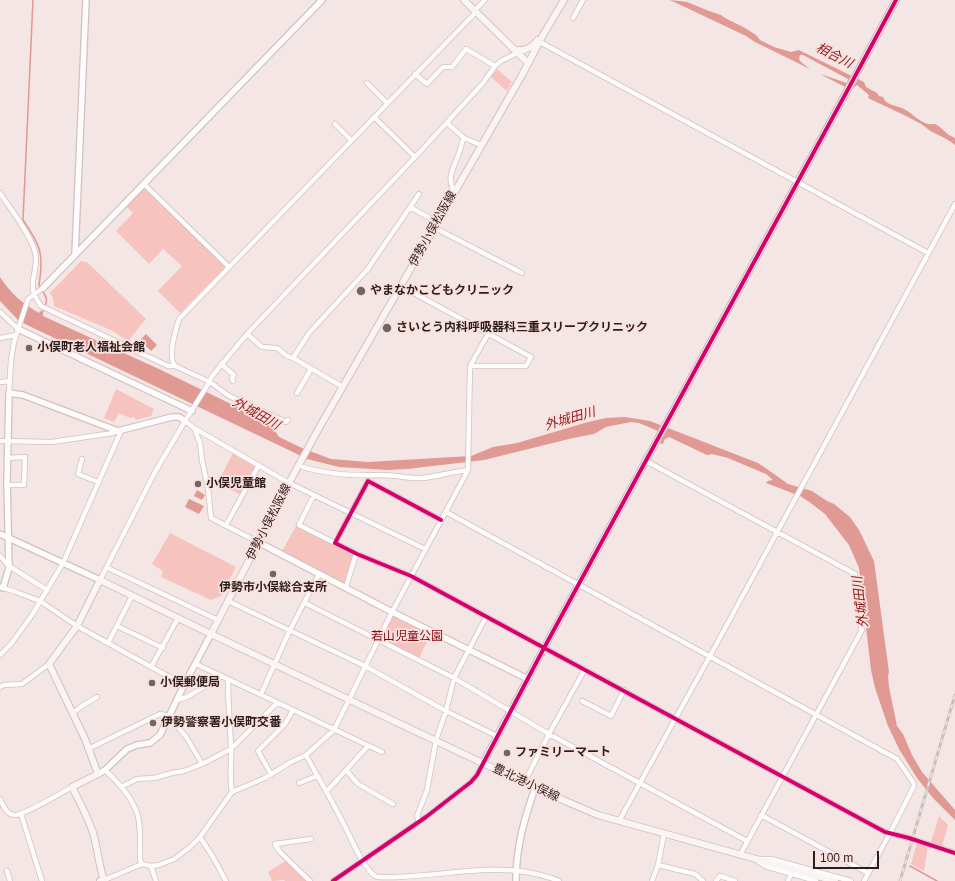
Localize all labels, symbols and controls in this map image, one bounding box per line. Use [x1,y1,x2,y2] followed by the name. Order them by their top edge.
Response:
[813,40,855,72] water label: 相合川
[406,189,460,269] street label: 伊勢小俣松阪線
[370,284,514,298] place label: やまなかこどもクリニック
[355,285,367,297] marker: やまなかこどもクリニック
[396,321,648,335] place label: さいとう内科呼吸器科三重スリープクリニック
[381,322,393,334] marker: さいとう内科呼吸器科三重スリープクリニック
[37,341,145,355] place label: 小俣町老人福祉会館
[24,343,34,353] marker: 小俣町老人福祉会館
[229,395,283,433] water label: 外城田川
[543,404,597,434] water label: 外城田川
[206,477,266,491] place label: 小俣児童館
[193,479,203,489] marker: 小俣児童館
[244,481,294,563] street label: 伊勢小俣松阪線
[268,569,278,579] marker: 伊勢市小俣総合支所
[850,575,872,629] water label: 外城田川
[219,581,327,595] place label: 伊勢市小俣総合支所
[371,630,443,644] park label: 若山児童公園
[160,676,220,690] place label: 小俣郵便局
[147,678,157,688] marker: 小俣郵便局
[161,716,281,730] place label: 伊勢警察署小俣町交番
[148,718,158,728] marker: 伊勢警察署小俣町交番
[515,746,611,760] place label: ファミリーマート
[502,748,512,758] marker: ファミリーマート
[490,761,562,805] street label: 豊北港小俣線
[815,843,881,869] scale bar
[820,851,853,865] text: 100 m

